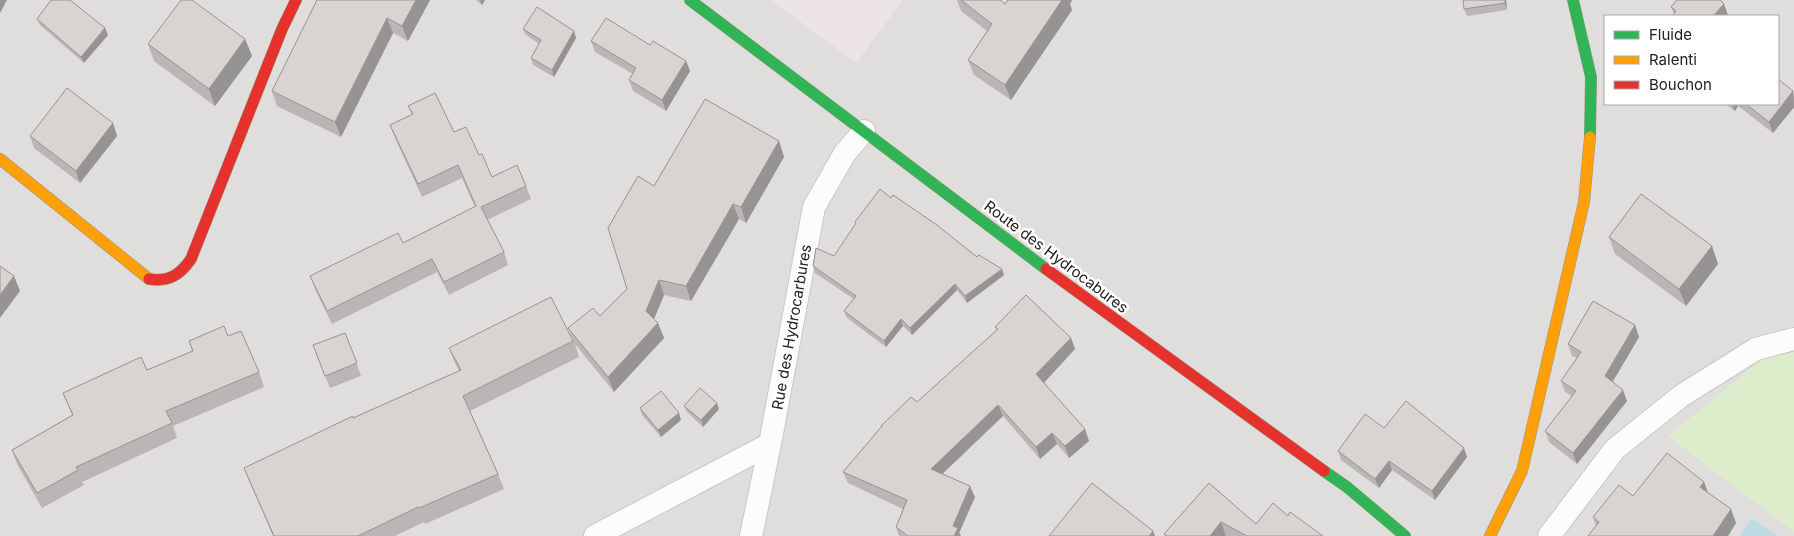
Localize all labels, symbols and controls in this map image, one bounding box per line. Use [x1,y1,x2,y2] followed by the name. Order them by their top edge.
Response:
[1604,15,1779,105] legend
[1649,25,1692,44] text: Fluide
[1649,50,1697,69] text: Ralenti
[1649,75,1712,94] text: Bouchon
[981,196,1132,317] street label: Route des Hydrocabures
[768,243,815,411] street label: Rue des Hydrocarbures

